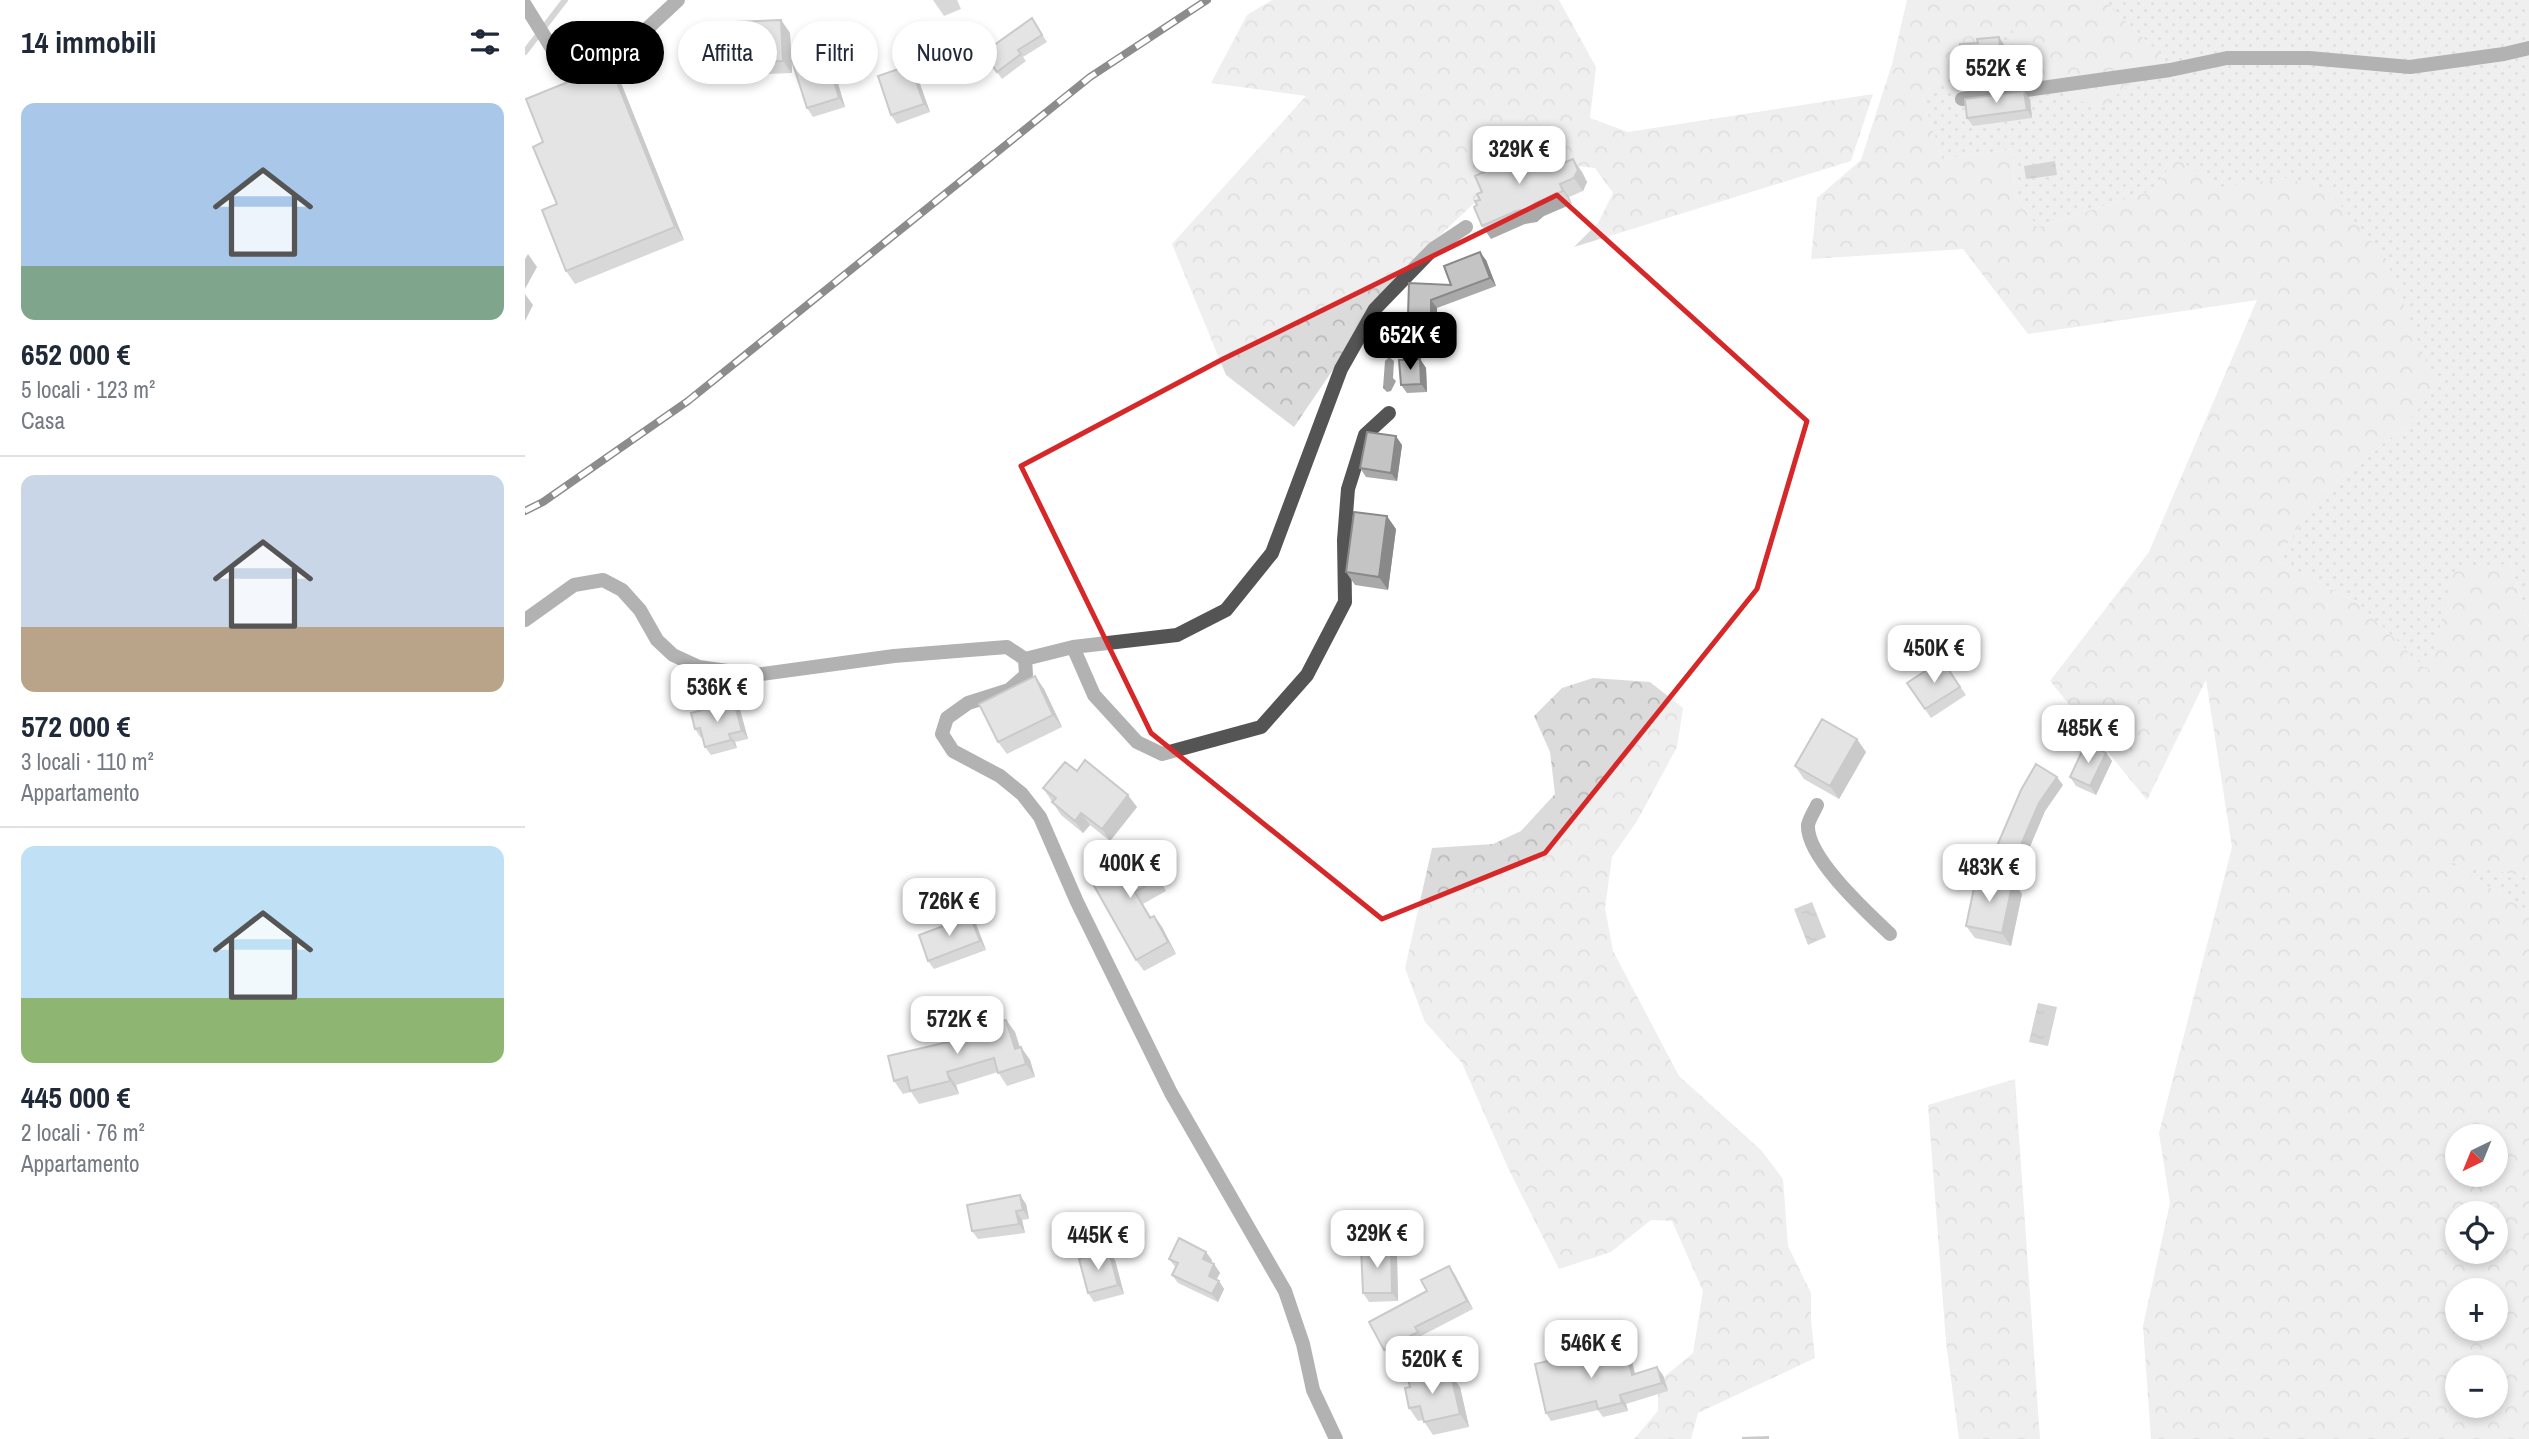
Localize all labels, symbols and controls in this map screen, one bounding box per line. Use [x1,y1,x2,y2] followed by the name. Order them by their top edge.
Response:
[546,21,664,84] chip: Compra
[678,21,777,84] chip: Affitta
[791,21,878,84] chip: Filtri
[892,21,997,84] chip: Nuovo
[21,22,156,62] text: 14 immobili
[466,23,504,61] icon: filters
[1939,46,2053,105] pin: 552K €
[1966,52,2026,83] text: 552K €
[1462,127,1576,186] pin: 329K €
[1489,133,1549,164] text: 329K €
[200,149,326,275] icon: home
[1353,312,1467,372] pin: 652K €
[1380,319,1440,350] text: 652K €
[21,334,130,374] text: 652 000 €
[21,374,155,405] text: 5 locali · 123 m²
[21,405,65,436] text: Casa
[200,521,326,647] icon: home
[1877,626,1991,685] pin: 450K €
[1904,632,1964,663] text: 450K €
[660,664,774,724] pin: 536K €
[687,671,747,702] text: 536K €
[21,706,130,746] text: 572 000 €
[2031,706,2145,765] pin: 485K €
[2058,712,2118,743] text: 485K €
[21,746,154,777] text: 3 locali · 110 m²
[21,777,139,808] text: Appartamento
[1073,841,1187,900] pin: 400K €
[1932,844,2046,904] pin: 483K €
[1100,847,1160,878] text: 400K €
[1959,851,2019,882] text: 483K €
[892,878,1006,938] pin: 726K €
[919,885,979,916] text: 726K €
[200,892,326,1018] icon: home
[900,996,1014,1056] pin: 572K €
[927,1003,987,1034] text: 572K €
[21,1077,130,1117] text: 445 000 €
[21,1117,145,1148] text: 2 locali · 76 m²
[2445,1124,2508,1186] north arrow
[2445,1124,2508,1418] map controls
[21,1148,139,1179] text: Appartamento
[2445,1201,2508,1264] button: locate
[1320,1210,1434,1270] pin: 329K €
[1041,1212,1155,1272] pin: 445K €
[1347,1217,1407,1248] text: 329K €
[1068,1219,1128,1250] text: 445K €
[2445,1278,2508,1341] button: +
[1534,1320,1648,1380] pin: 546K €
[1561,1327,1621,1358] text: 546K €
[1375,1336,1489,1396] pin: 520K €
[1402,1343,1462,1374] text: 520K €
[2445,1355,2508,1418] button: −

